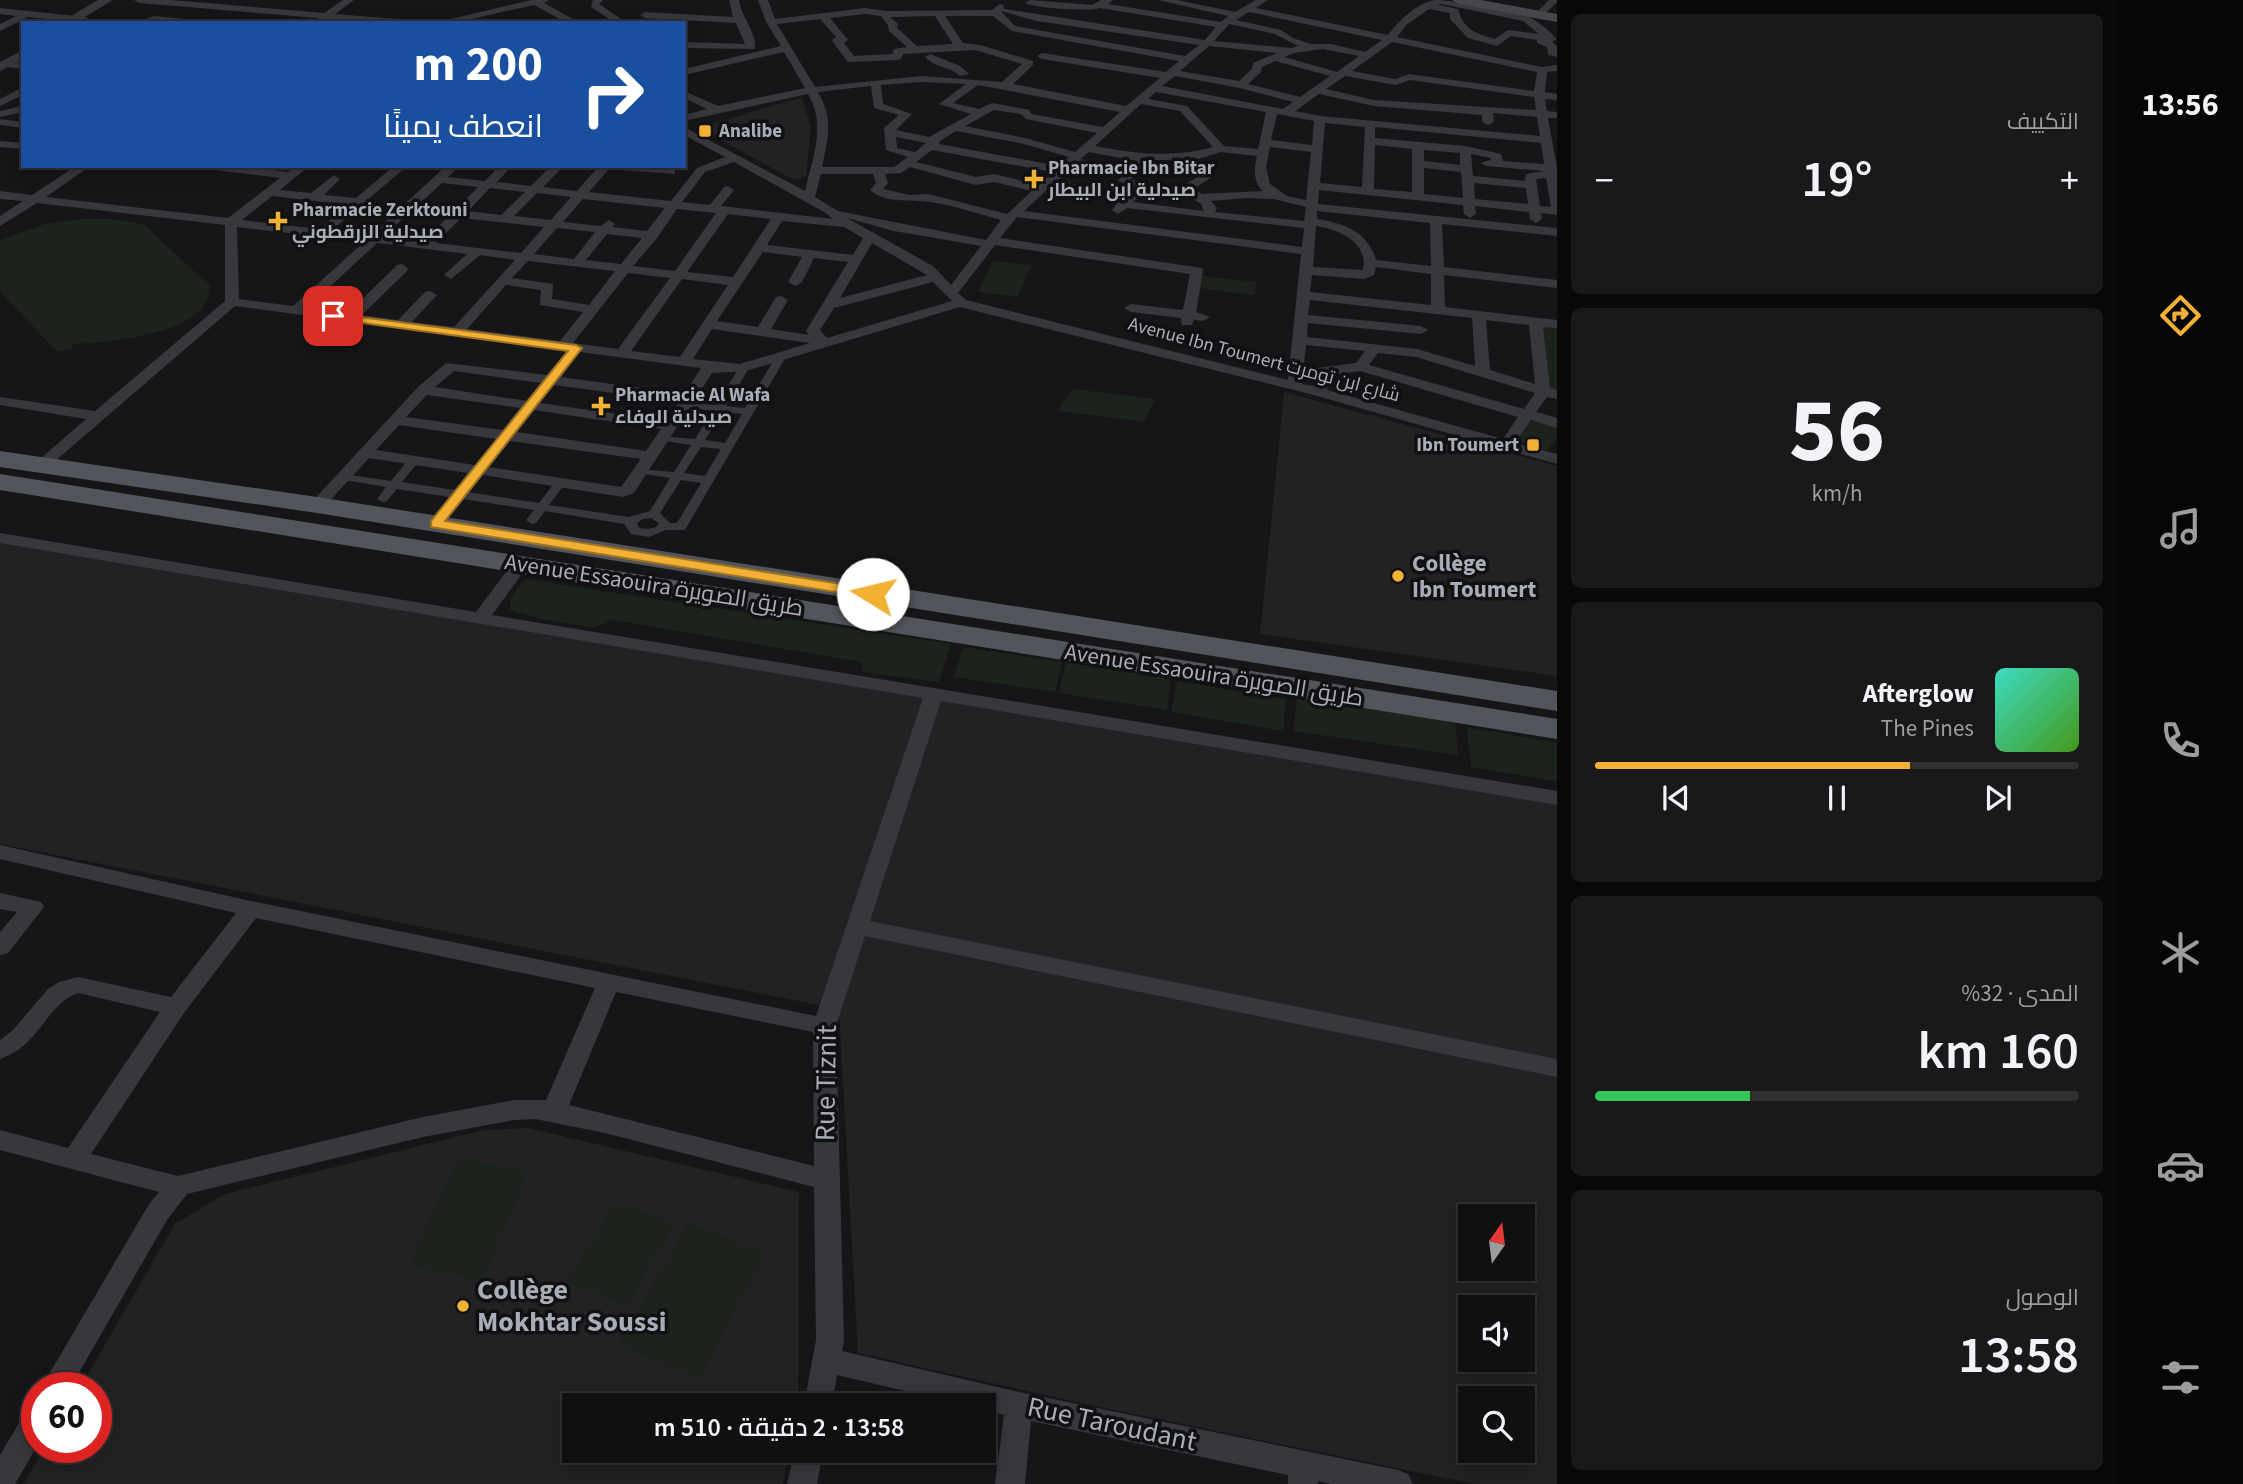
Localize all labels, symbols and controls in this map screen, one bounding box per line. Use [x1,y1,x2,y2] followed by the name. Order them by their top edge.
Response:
[414,30,543,100] text: 200 m
[567,49,658,140] icon: right
[2141,82,2219,128] text: 13:56
[383,104,543,150] text: انعطف يمينًا
[2007,105,2079,138] text: التكييف
[718,118,782,145] place label: Analibe
[697,123,713,139] marker: Analibe
[1801,143,1873,217] text: 19°
[1595,154,1614,208] text: −
[2060,154,2079,208] text: +
[1047,155,1215,204] place label: Pharmacie Ibn Bitar صيدلية ابن البيطار
[1026,171,1042,187] marker: Pharmacie Ibn Bitar صيدلية ابن البيطار
[292,197,467,247] place label: Pharmacie Zerktouni صيدلية الزرقطوني
[270,213,286,229] marker: Pharmacie Zerktouni صيدلية الزرقطوني
[303,286,363,346] pin
[2156,291,2205,340] icon: directions
[314,297,352,335] icon: arrive
[1125,311,1403,409] street label: Avenue Ibn Toumert شارع ابن تومرت
[1789,367,1885,496] text: 56
[615,382,770,431] place label: Pharmacie Al Wafa صيدلية الوفاء
[593,398,609,414] marker: Pharmacie Al Wafa صيدلية الوفاء
[1416,432,1519,459] place label: Ibn Toumert
[1525,437,1541,453] marker: Ibn Toumert
[1812,477,1863,510] text: km/h
[2156,504,2205,553] icon: music
[502,545,806,625] street label: Avenue Essaouira طريق الصويرة
[1412,547,1537,606] place label: Collège Ibn Toumert
[836,557,910,631] position arrow
[1390,568,1406,584] marker: Collège Ibn Toumert
[1062,635,1366,715] street label: Avenue Essaouira طريق الصويرة
[1863,675,1974,712] text: Afterglow
[1881,712,1974,745] text: The Pines
[2156,716,2205,765] icon: phone
[1657,779,1695,817] icon: previous
[1818,779,1856,817] icon: pause
[1979,779,2017,817] icon: next
[2156,928,2205,977] icon: climate
[1961,977,2079,1010] text: المدى · 32%
[1918,1015,2079,1089] text: 160 km
[805,1024,847,1141] street label: Rue Tiznit
[2156,1141,2205,1190] icon: car
[1458,1204,1535,1281] north arrow
[1458,1204,1535,1463] map controls
[477,1270,666,1342] place label: Collège Mokhtar Soussi
[2006,1281,2079,1314] text: الوصول
[1458,1295,1535,1372] button: sound
[455,1298,471,1314] marker: Collège Mokhtar Soussi
[1958,1319,2079,1393] text: 13:58
[2156,1353,2205,1402] icon: filters
[21,1372,112,1463] speed limit sign: 60
[1458,1386,1535,1463] button: search
[1024,1387,1201,1462] street label: Rue Taroudant
[654,1409,904,1446] text: 13:58 · 2 دقيقة · 510 m

